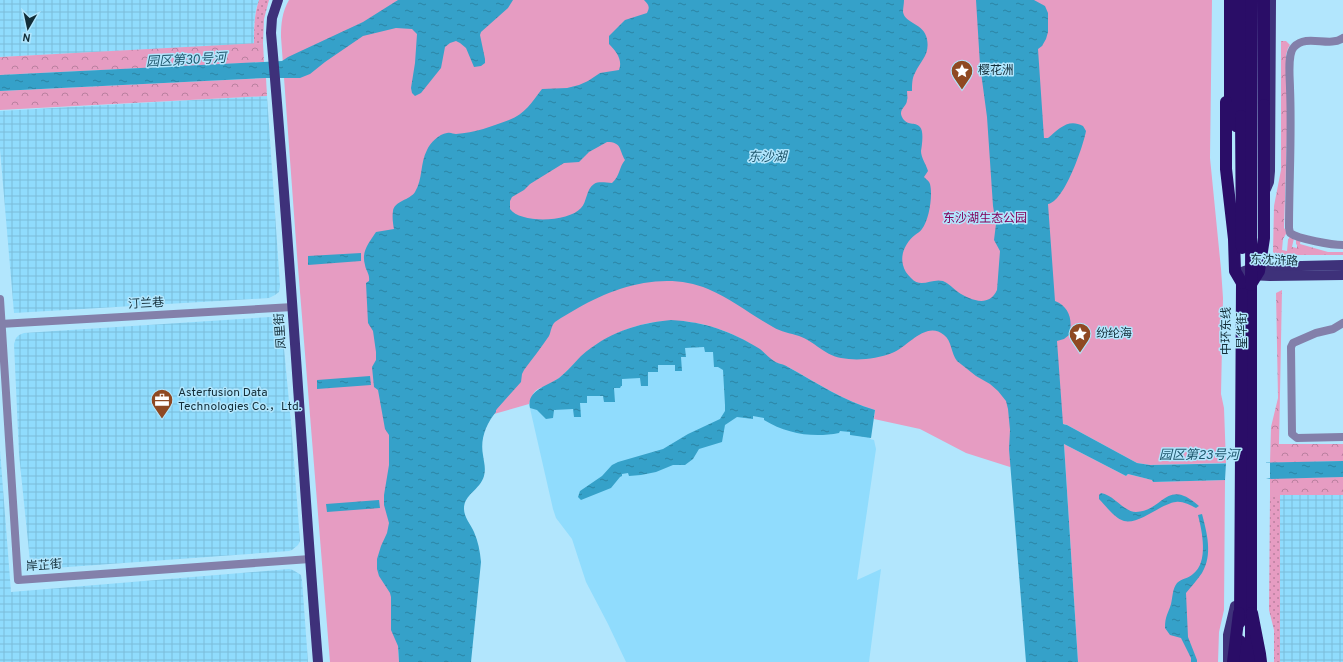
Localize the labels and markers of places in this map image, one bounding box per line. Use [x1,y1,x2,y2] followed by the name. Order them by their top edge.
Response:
[949,58,975,91] place icon: 樱花洲
[978,63,1014,79] place label: 樱花洲
[1067,321,1093,354] place icon: 纷纶海
[1096,326,1132,342] place label: 纷纶海
[178,385,302,415] place label: Asterfusion Data Technologies Co.，Ltd.
[149,387,175,420] office icon: Asterfusion Data Technologies Co.，Ltd.

